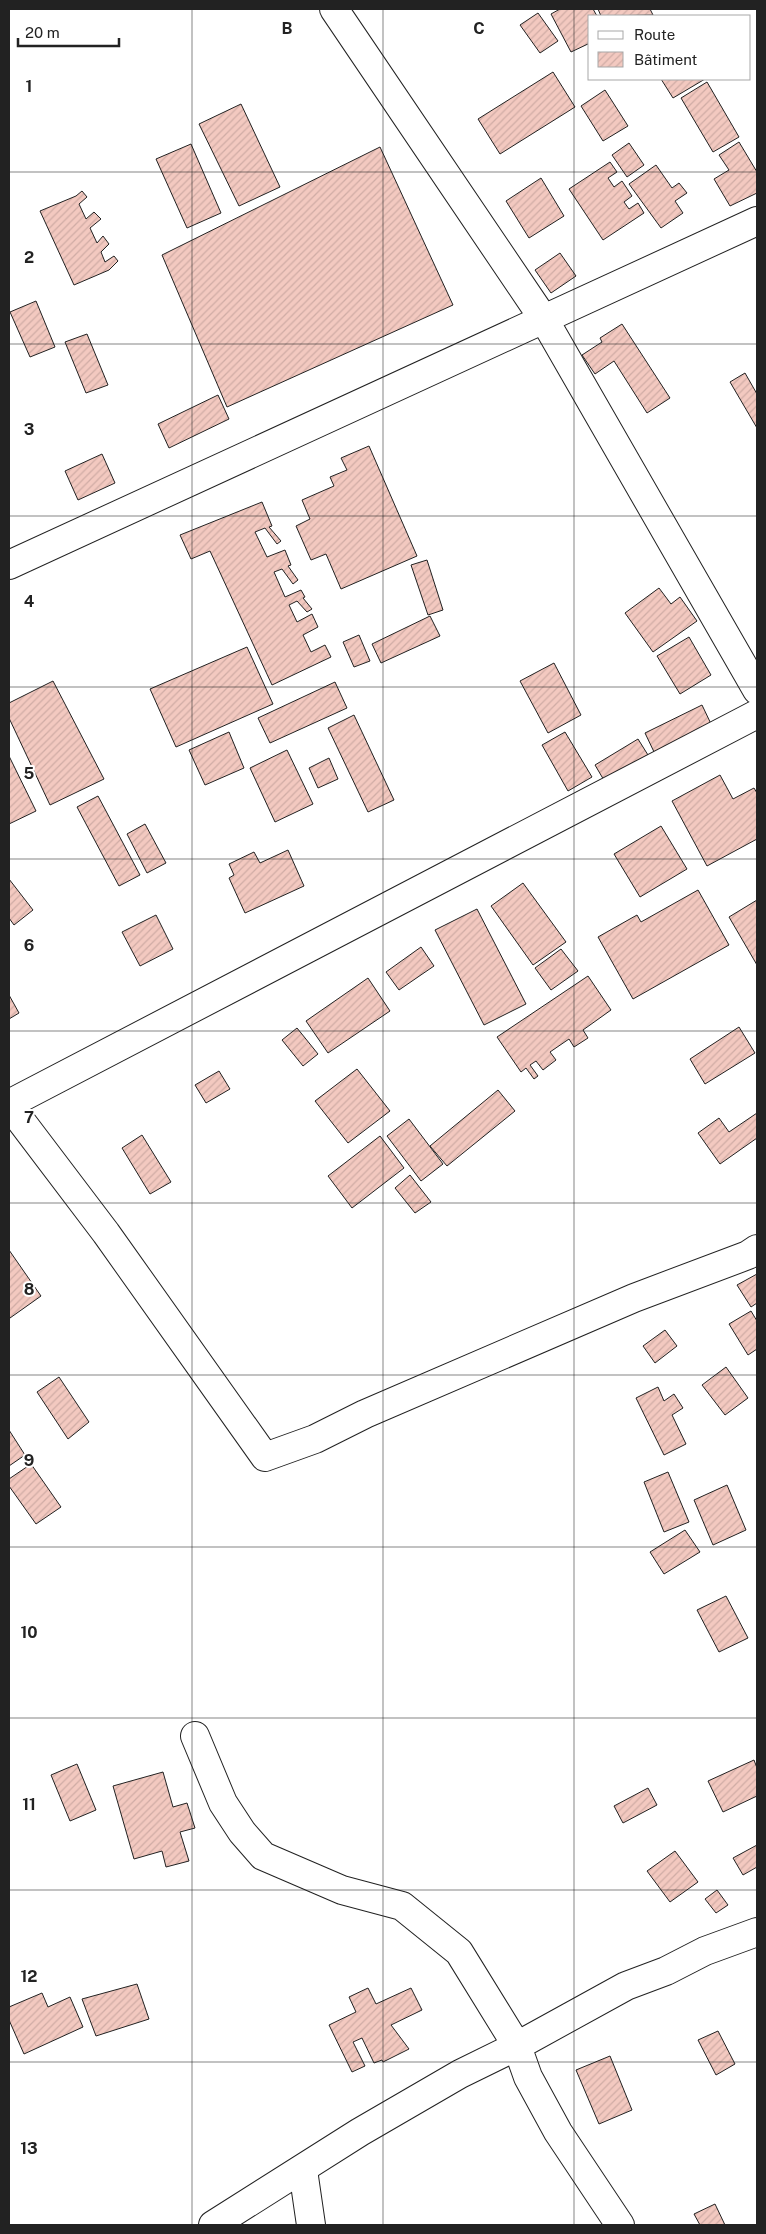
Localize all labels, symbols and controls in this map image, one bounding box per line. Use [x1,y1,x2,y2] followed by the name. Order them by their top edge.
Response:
[18,15,119,47] scale bar
[588,15,751,80] legend
[282,19,293,38] text: B
[473,19,485,38] text: C
[25,24,60,41] text: 20 m
[634,26,675,43] text: Route
[634,51,697,68] text: Bâtiment
[26,77,32,96] text: 1
[24,248,34,267] text: 2
[24,420,34,439] text: 3
[24,592,35,611] text: 4
[24,764,35,783] text: 5
[24,936,34,955] text: 6
[24,1108,34,1127] text: 7
[24,1280,35,1299] text: 8
[24,1451,34,1470] text: 9
[20,1623,38,1642] text: 10
[22,1795,36,1814] text: 11
[20,1967,38,1986] text: 12
[20,2139,38,2158] text: 13

